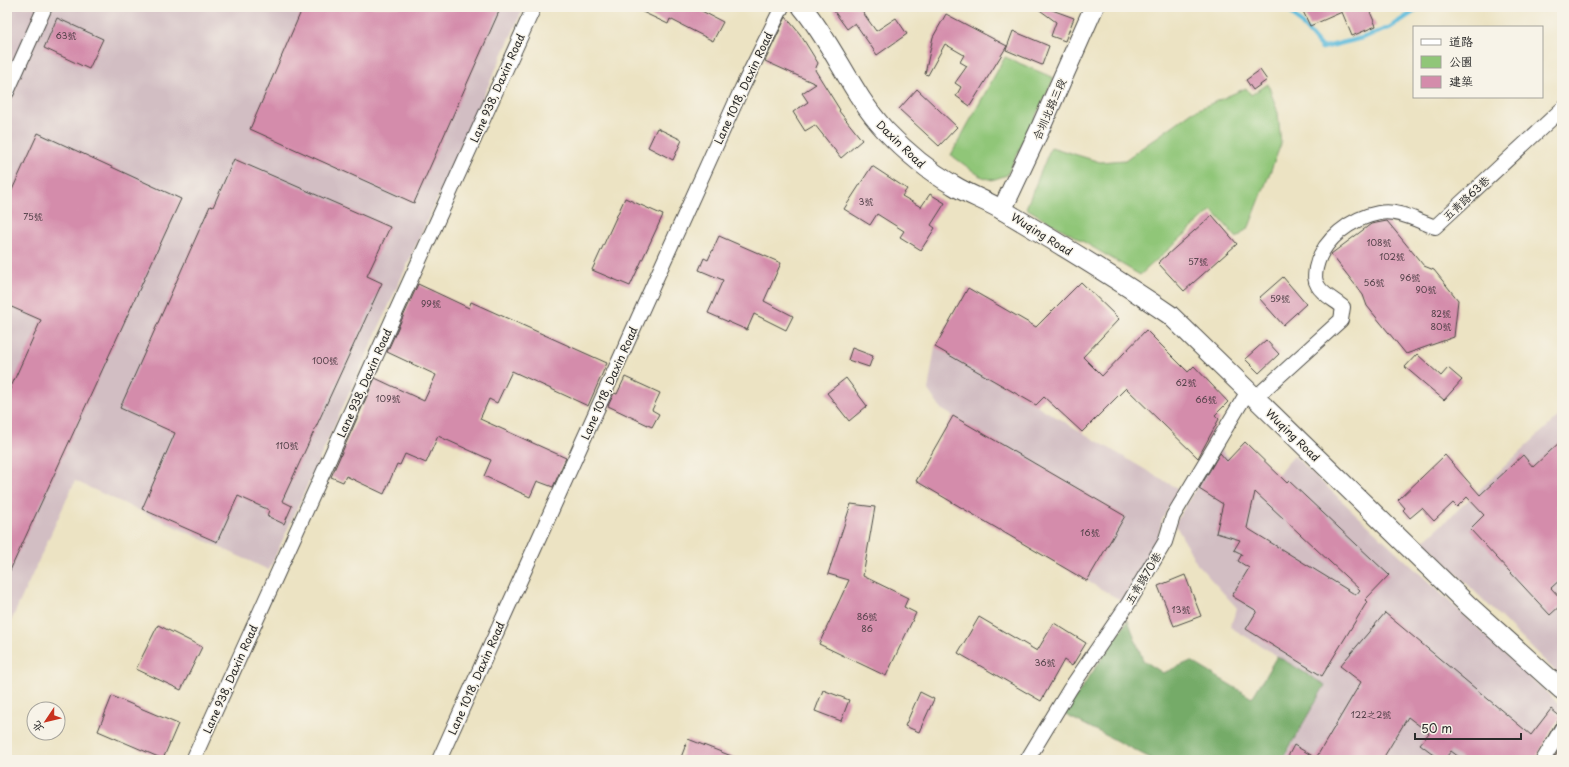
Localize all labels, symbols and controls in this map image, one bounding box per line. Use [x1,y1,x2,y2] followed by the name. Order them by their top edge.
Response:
[1413,26,1543,98] legend
[55,28,77,42] house number: 63號
[709,29,777,147] street label: Lane 1018, Daxin Road
[465,30,529,145] street label: Lane 938, Daxin Road
[1449,32,1473,50] text: 道路
[1449,52,1473,70] text: 公園
[1449,72,1473,90] text: 建築
[1028,75,1070,143] street label: 合圳北路三段
[873,116,930,172] street label: Daxin Road
[1439,172,1493,224] street label: 五青路63巷
[859,194,873,208] house number: 3號
[1008,208,1076,260] street label: Wuqing Road
[23,209,43,223] house number: 75號
[1366,235,1392,249] house number: 108號
[1379,249,1405,263] house number: 102號
[1188,254,1208,268] house number: 57號
[1400,270,1420,284] house number: 96號
[1363,275,1385,289] house number: 56號
[1416,282,1436,296] house number: 90號
[1270,291,1290,305] house number: 59號
[421,296,441,310] house number: 99號
[1431,306,1451,320] house number: 82號
[1430,319,1452,333] house number: 80號
[576,323,642,442] street label: Lane 1018, Daxin Road
[332,325,396,440] street label: Lane 938, Daxin Road
[312,353,338,367] house number: 100號
[1176,375,1196,389] house number: 62號
[376,391,400,405] house number: 109號
[1195,392,1217,406] house number: 66號
[1262,405,1324,465] street label: Wuqing Road
[275,438,299,452] house number: 110號
[1080,525,1100,539] house number: 16號
[1121,549,1165,607] street label: 五青路70巷
[1171,602,1191,616] house number: 13號
[857,609,877,623] house number: 86號
[443,618,509,737] street label: Lane 1018, Daxin Road
[198,621,262,736] street label: Lane 938, Daxin Road
[861,621,873,635] house number: 86
[1034,655,1056,669] house number: 36號
[26,701,66,741] north arrow
[1351,707,1391,721] house number: 122之2號
[1415,715,1521,741] scale bar
[27,718,48,736] text: 北
[1421,719,1452,737] text: 50 m

